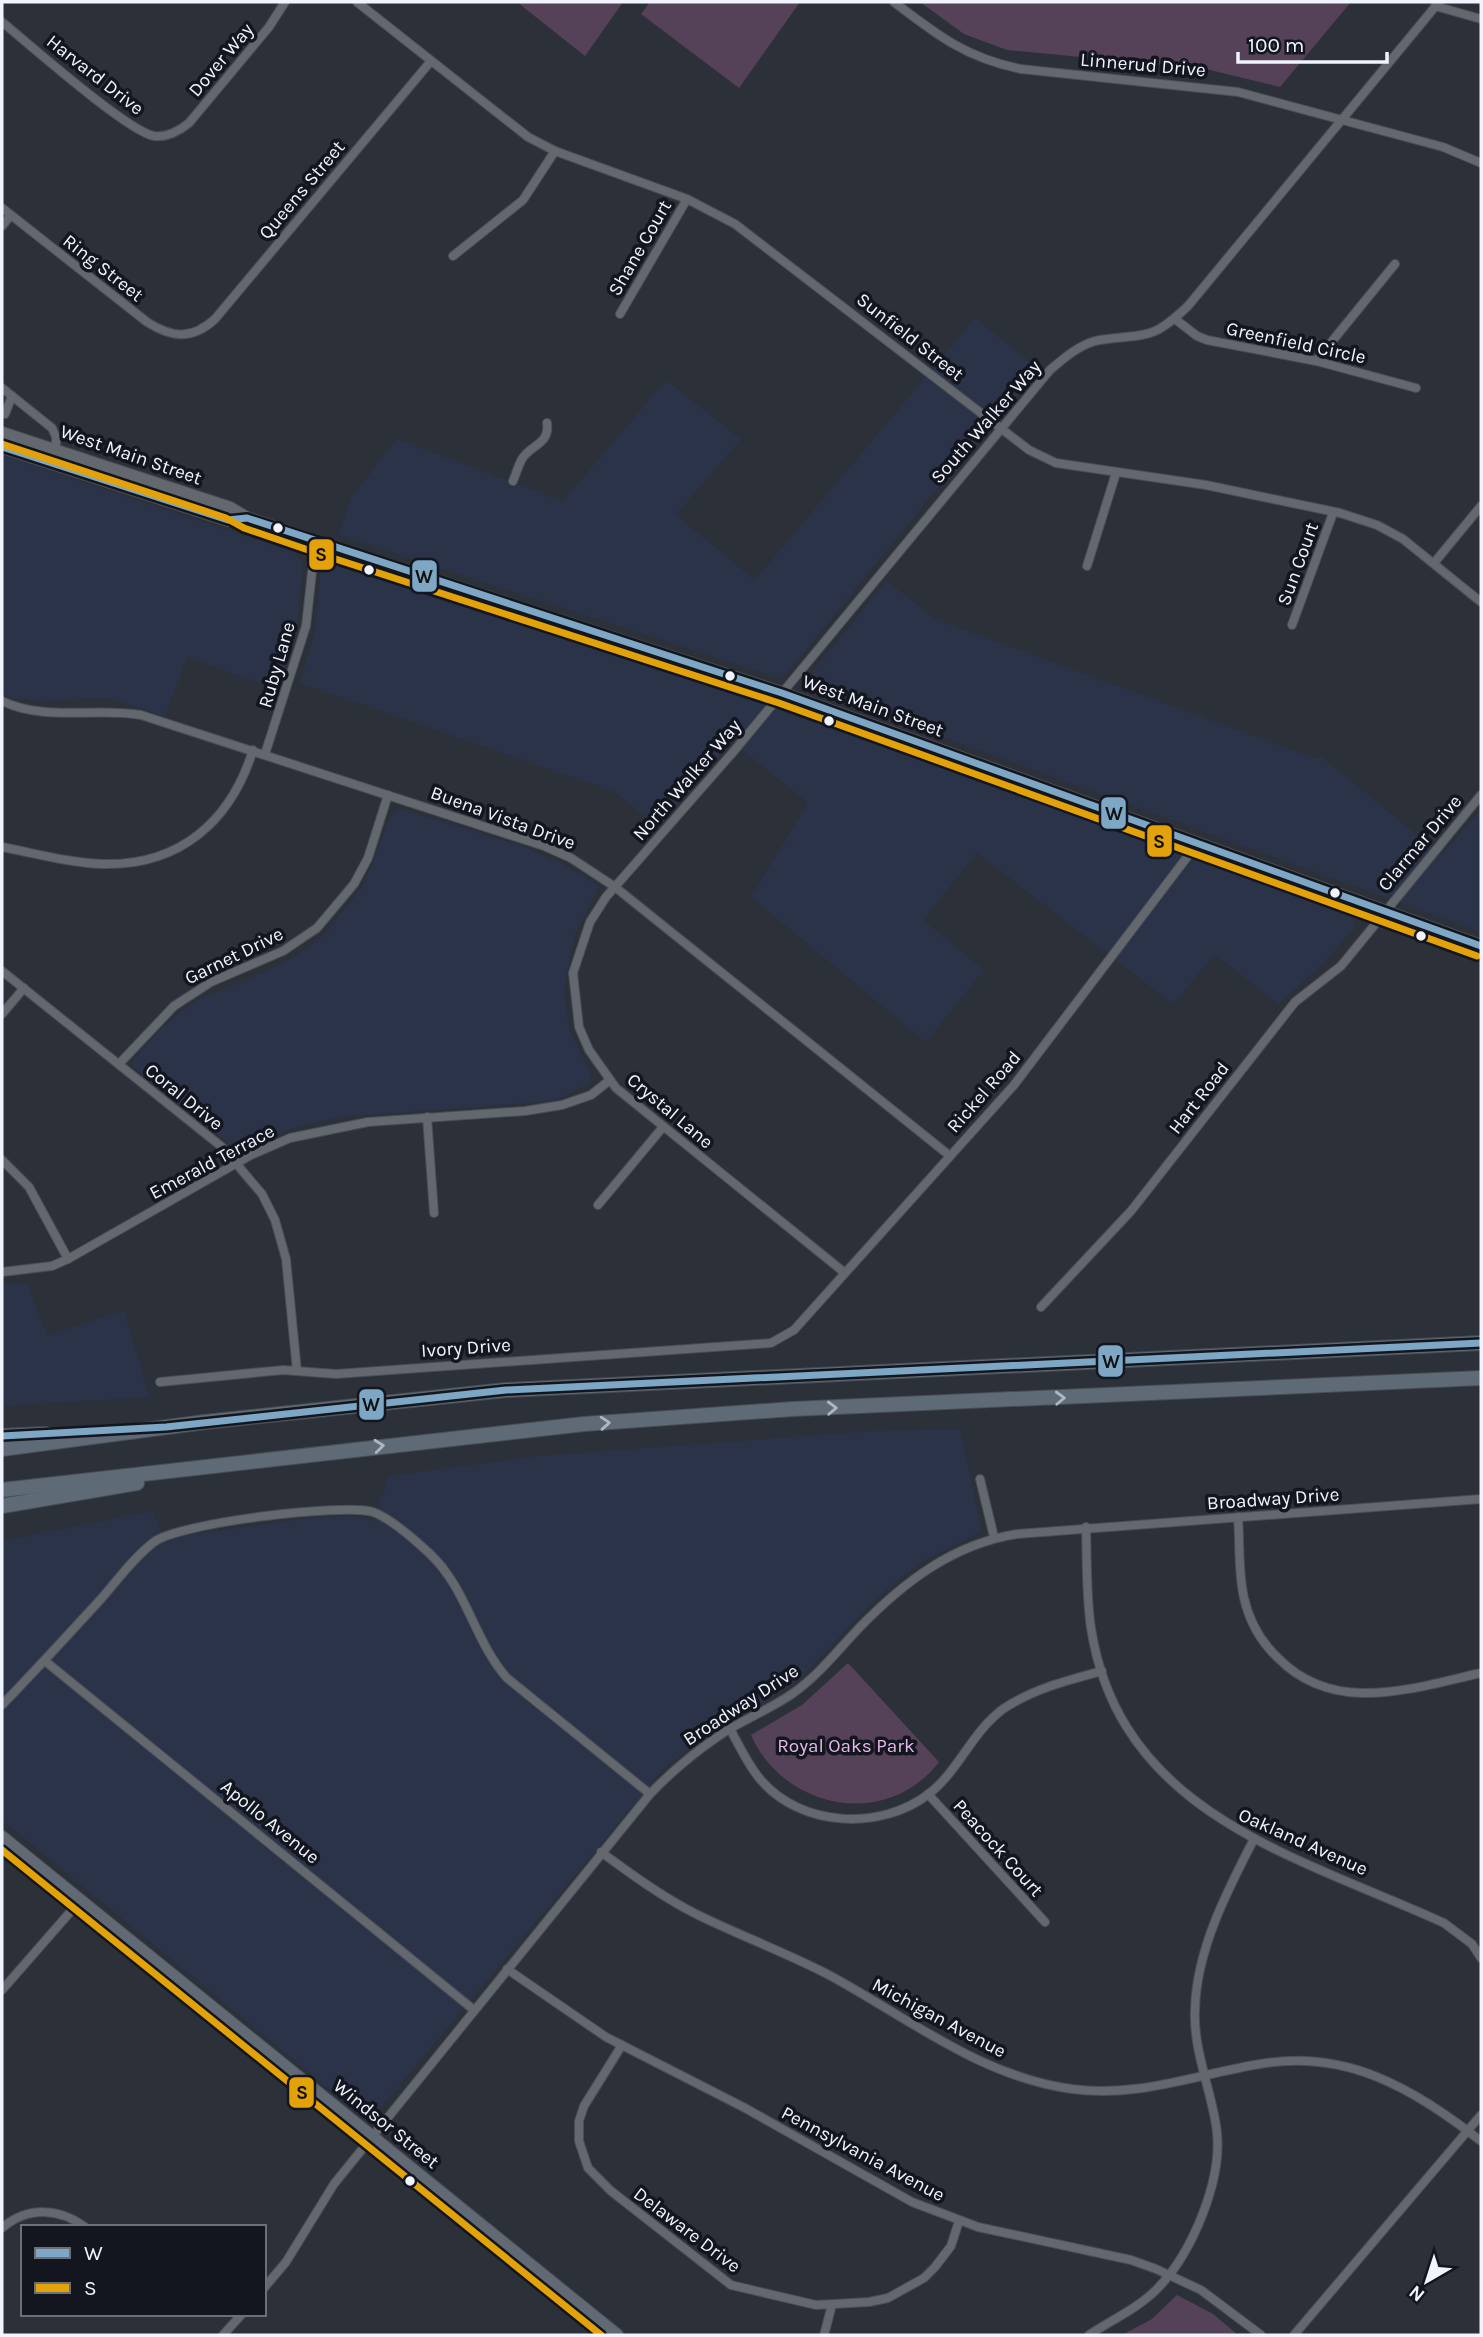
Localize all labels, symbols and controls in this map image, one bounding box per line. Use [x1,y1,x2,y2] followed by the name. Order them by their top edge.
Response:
[184,19,258,101] street label: Dover Way
[1238,21,1387,65] scale bar
[42,30,148,120] street label: Harvard Drive
[1248,33,1305,57] text: 100 m
[1079,49,1207,81] street label: Linnerud Drive
[255,136,349,244] street label: Queens Street
[604,196,676,300] street label: Shane Court
[58,230,148,306] street label: Ring Street
[852,288,968,386] street label: Sunfield Street
[1224,317,1368,369] street label: Greenfield Circle
[926,356,1046,488] street label: South Walker Way
[57,420,205,490] street label: West Main Street
[1273,520,1323,608] street label: Sun Court
[271,521,285,535] unlabelled marker
[308,538,335,571] line badge: S
[315,544,327,566] text: S
[411,559,438,593] line badge: W
[362,563,376,577] unlabelled marker
[415,566,433,588] text: W
[254,620,300,710] street label: Ruby Lane
[723,669,737,683] unlabelled marker
[800,670,946,742] street label: West Main Street
[822,714,836,728] unlabelled marker
[628,715,746,845] street label: North Walker Way
[428,782,578,854] street label: Buena Vista Drive
[1374,791,1466,895] street label: Clarmar Drive
[1100,796,1127,830] line badge: W
[1105,803,1123,825] text: W
[1146,824,1173,858] line badge: S
[1153,831,1165,853] text: S
[1328,886,1342,900] unlabelled marker
[181,923,287,989] street label: Garnet Drive
[1414,929,1428,943] unlabelled marker
[943,1047,1025,1137] street label: Rickel Road
[1164,1058,1234,1138] street label: Hart Road
[141,1059,227,1135] street label: Coral Drive
[623,1069,717,1153] street label: Crystal Lane
[146,1120,278,1204] street label: Emerald Terrace
[420,1334,512,1362] street label: Ivory Drive
[1097,1344,1124,1378] line badge: W
[1102,1351,1120,1373] text: W
[358,1388,385,1421] line badge: W
[1054,1391,1065,1406] one-way arrow
[362,1394,380,1416] text: W
[827,1400,838,1415] one-way arrow
[600,1416,611,1431] one-way arrow
[373,1438,385,1453] one-way arrow
[1206,1483,1340,1515] street label: Broadway Drive
[679,1660,803,1750] street label: Broadway Drive
[777,1735,915,1757] park label: Royal Oaks Park
[216,1776,324,1868] street label: Apollo Avenue
[949,1795,1047,1901] street label: Peacock Court
[1235,1804,1371,1880] street label: Oakland Avenue
[868,1973,1010,2063] street label: Michigan Avenue
[329,2075,443,2173] street label: Windsor Street
[288,2076,315,2109] line badge: S
[296,2082,308,2104] text: S
[778,2102,948,2206] street label: Pennsylvania Avenue
[403,2174,417,2188] unlabelled marker
[629,2183,745,2277] street label: Delaware Drive
[21,2225,266,2316] legend
[84,2241,103,2265] text: W
[1392,2246,1462,2316] north arrow
[84,2276,97,2300] text: S
[1405,2281,1429,2306] text: N

